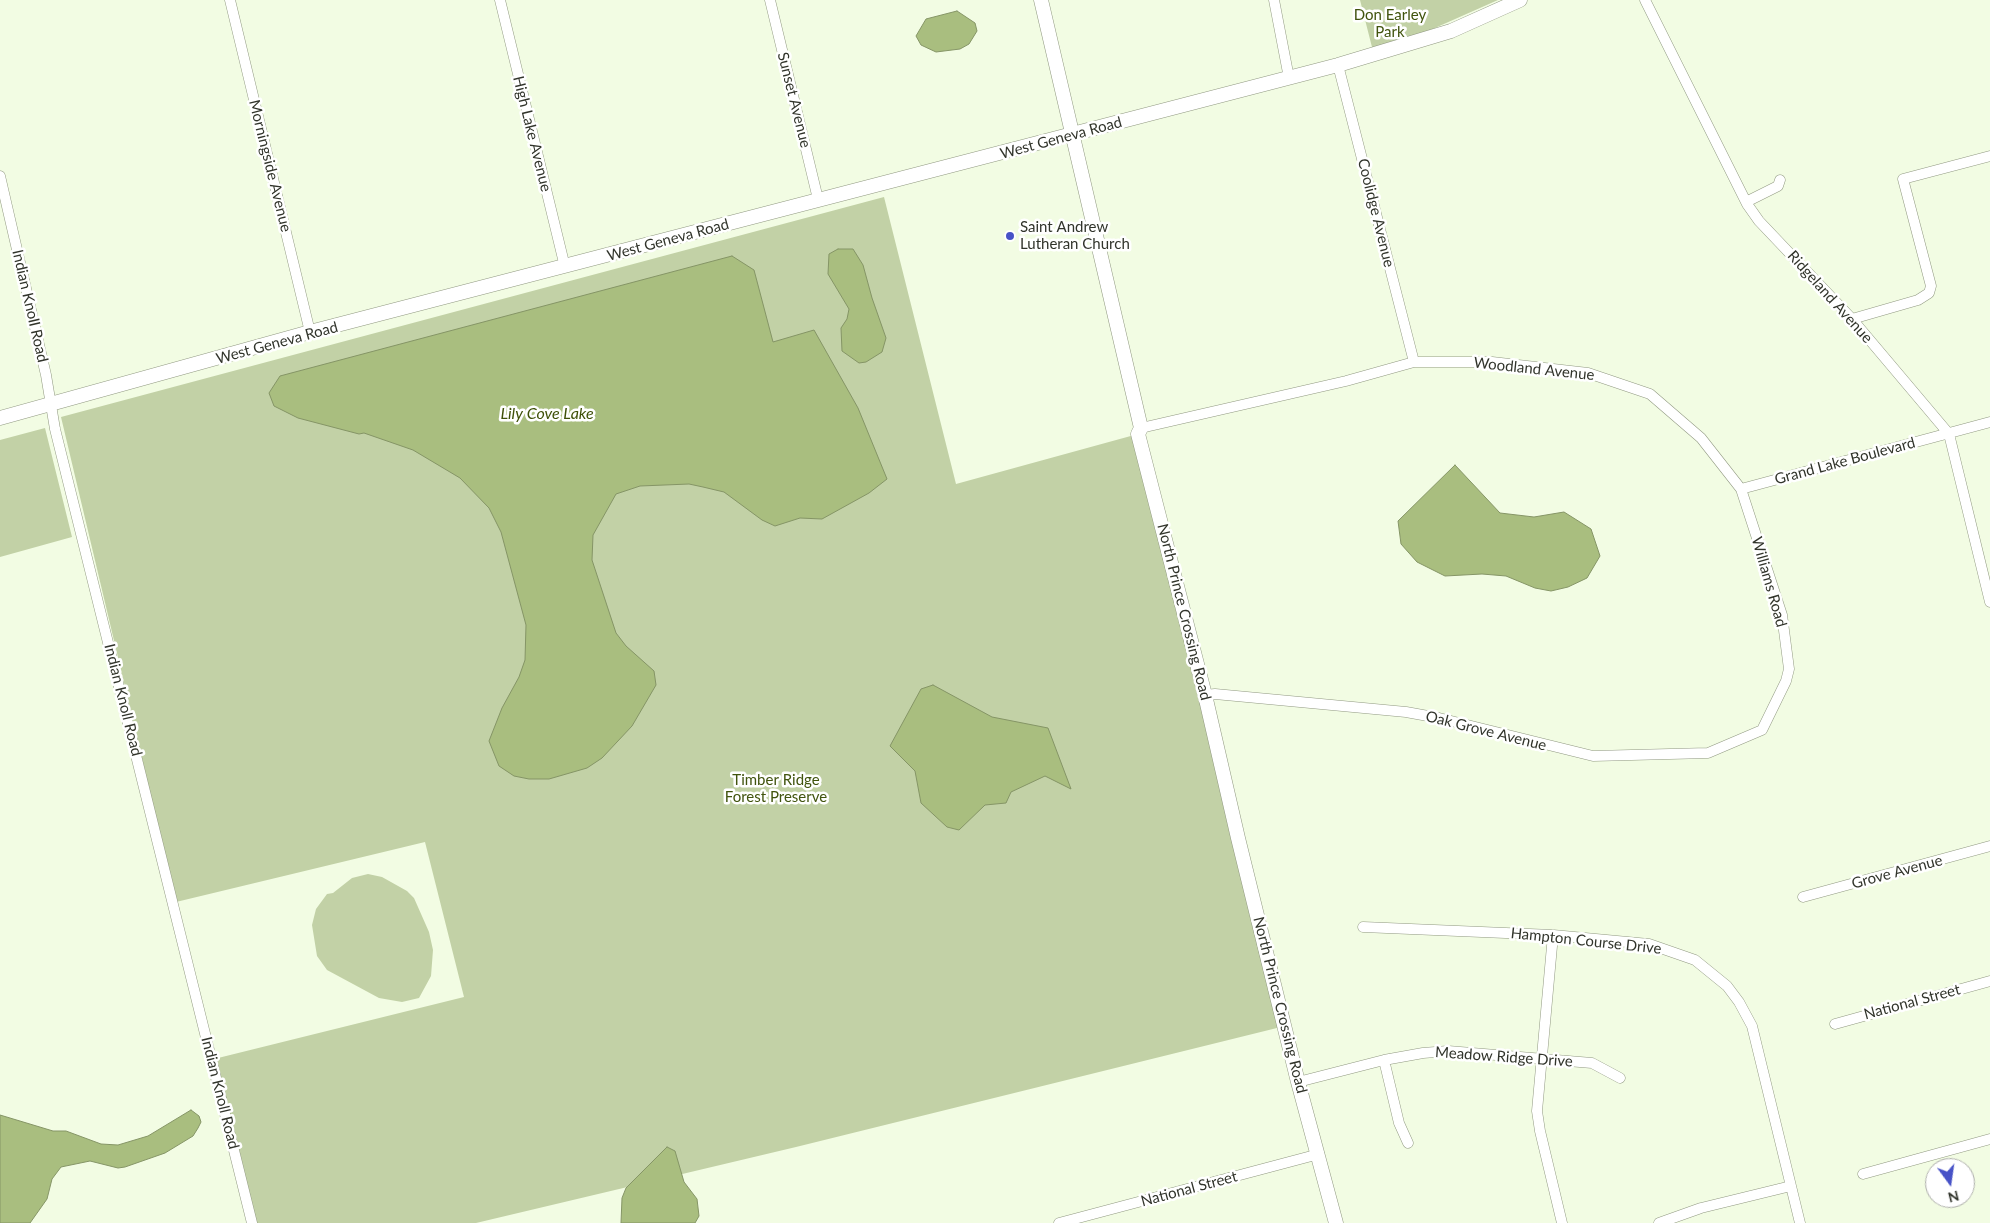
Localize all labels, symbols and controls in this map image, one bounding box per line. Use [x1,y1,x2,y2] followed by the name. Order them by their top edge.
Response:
[1354,6,1426,41] park label: Don Earley Park
[773,50,815,150] street label: Sunset Avenue
[509,74,555,194] street label: High Lake Avenue
[245,98,295,234] street label: Morningside Avenue
[998,113,1124,163] street label: West Geneva Road
[1354,157,1398,269] street label: Coolidge Avenue
[605,215,731,265] street label: West Geneva Road
[1020,218,1130,253] place label: Saint Andrew Lutheran Church
[1004,230,1016,242] marker: Saint Andrew Lutheran Church
[1784,247,1876,347] street label: Ridgeland Avenue
[8,248,52,364] street label: Indian Knoll Road
[214,318,340,368] street label: West Geneva Road
[1473,354,1595,384] street label: Woodland Avenue
[500,404,594,424] water label: Lily Cove Lake
[1773,434,1917,488] street label: Grand Lake Boulevard
[1153,522,1215,702] street label: North Prince Crossing Road
[1748,535,1790,629] street label: Williams Road
[100,642,146,758] street label: Indian Knoll Road
[1424,707,1548,755] street label: Oak Grove Avenue
[725,771,827,806] park label: Timber Ridge Forest Preserve
[1850,851,1944,893] street label: Grove Avenue
[1249,915,1311,1095] street label: North Prince Crossing Road
[1510,924,1662,958] street label: Hampton Course Drive
[1862,980,1962,1024] street label: National Street
[197,1035,243,1151] street label: Indian Knoll Road
[1435,1043,1573,1071] street label: Meadow Ridge Drive
[1925,1158,1975,1208] north arrow
[1139,1167,1239,1211] street label: National Street
[1946,1188,1961,1207] text: N

